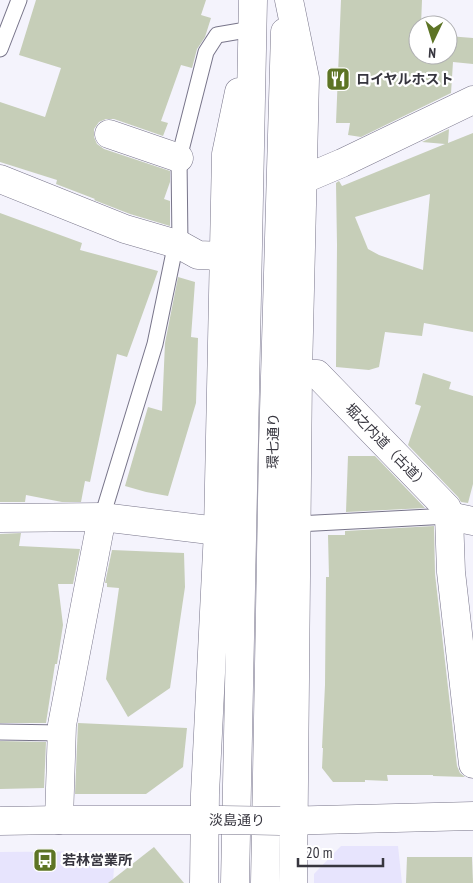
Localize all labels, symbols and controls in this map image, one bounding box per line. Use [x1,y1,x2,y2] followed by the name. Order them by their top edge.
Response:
[408,15,458,65] north arrow
[428,44,436,62] text: N
[325,66,351,92] restaurant icon: ロイヤルホスト
[356,70,454,88] place label: ロイヤルホスト
[342,399,432,493] street label: 堀之内道（古道）
[264,413,282,469] street label: 環七通り
[209,811,265,829] street label: 淡島通り
[298,836,383,868] scale bar
[306,843,332,862] text: 20 m
[32,847,58,873] bus stop icon: 若林営業所
[62,851,132,869] place label: 若林営業所

